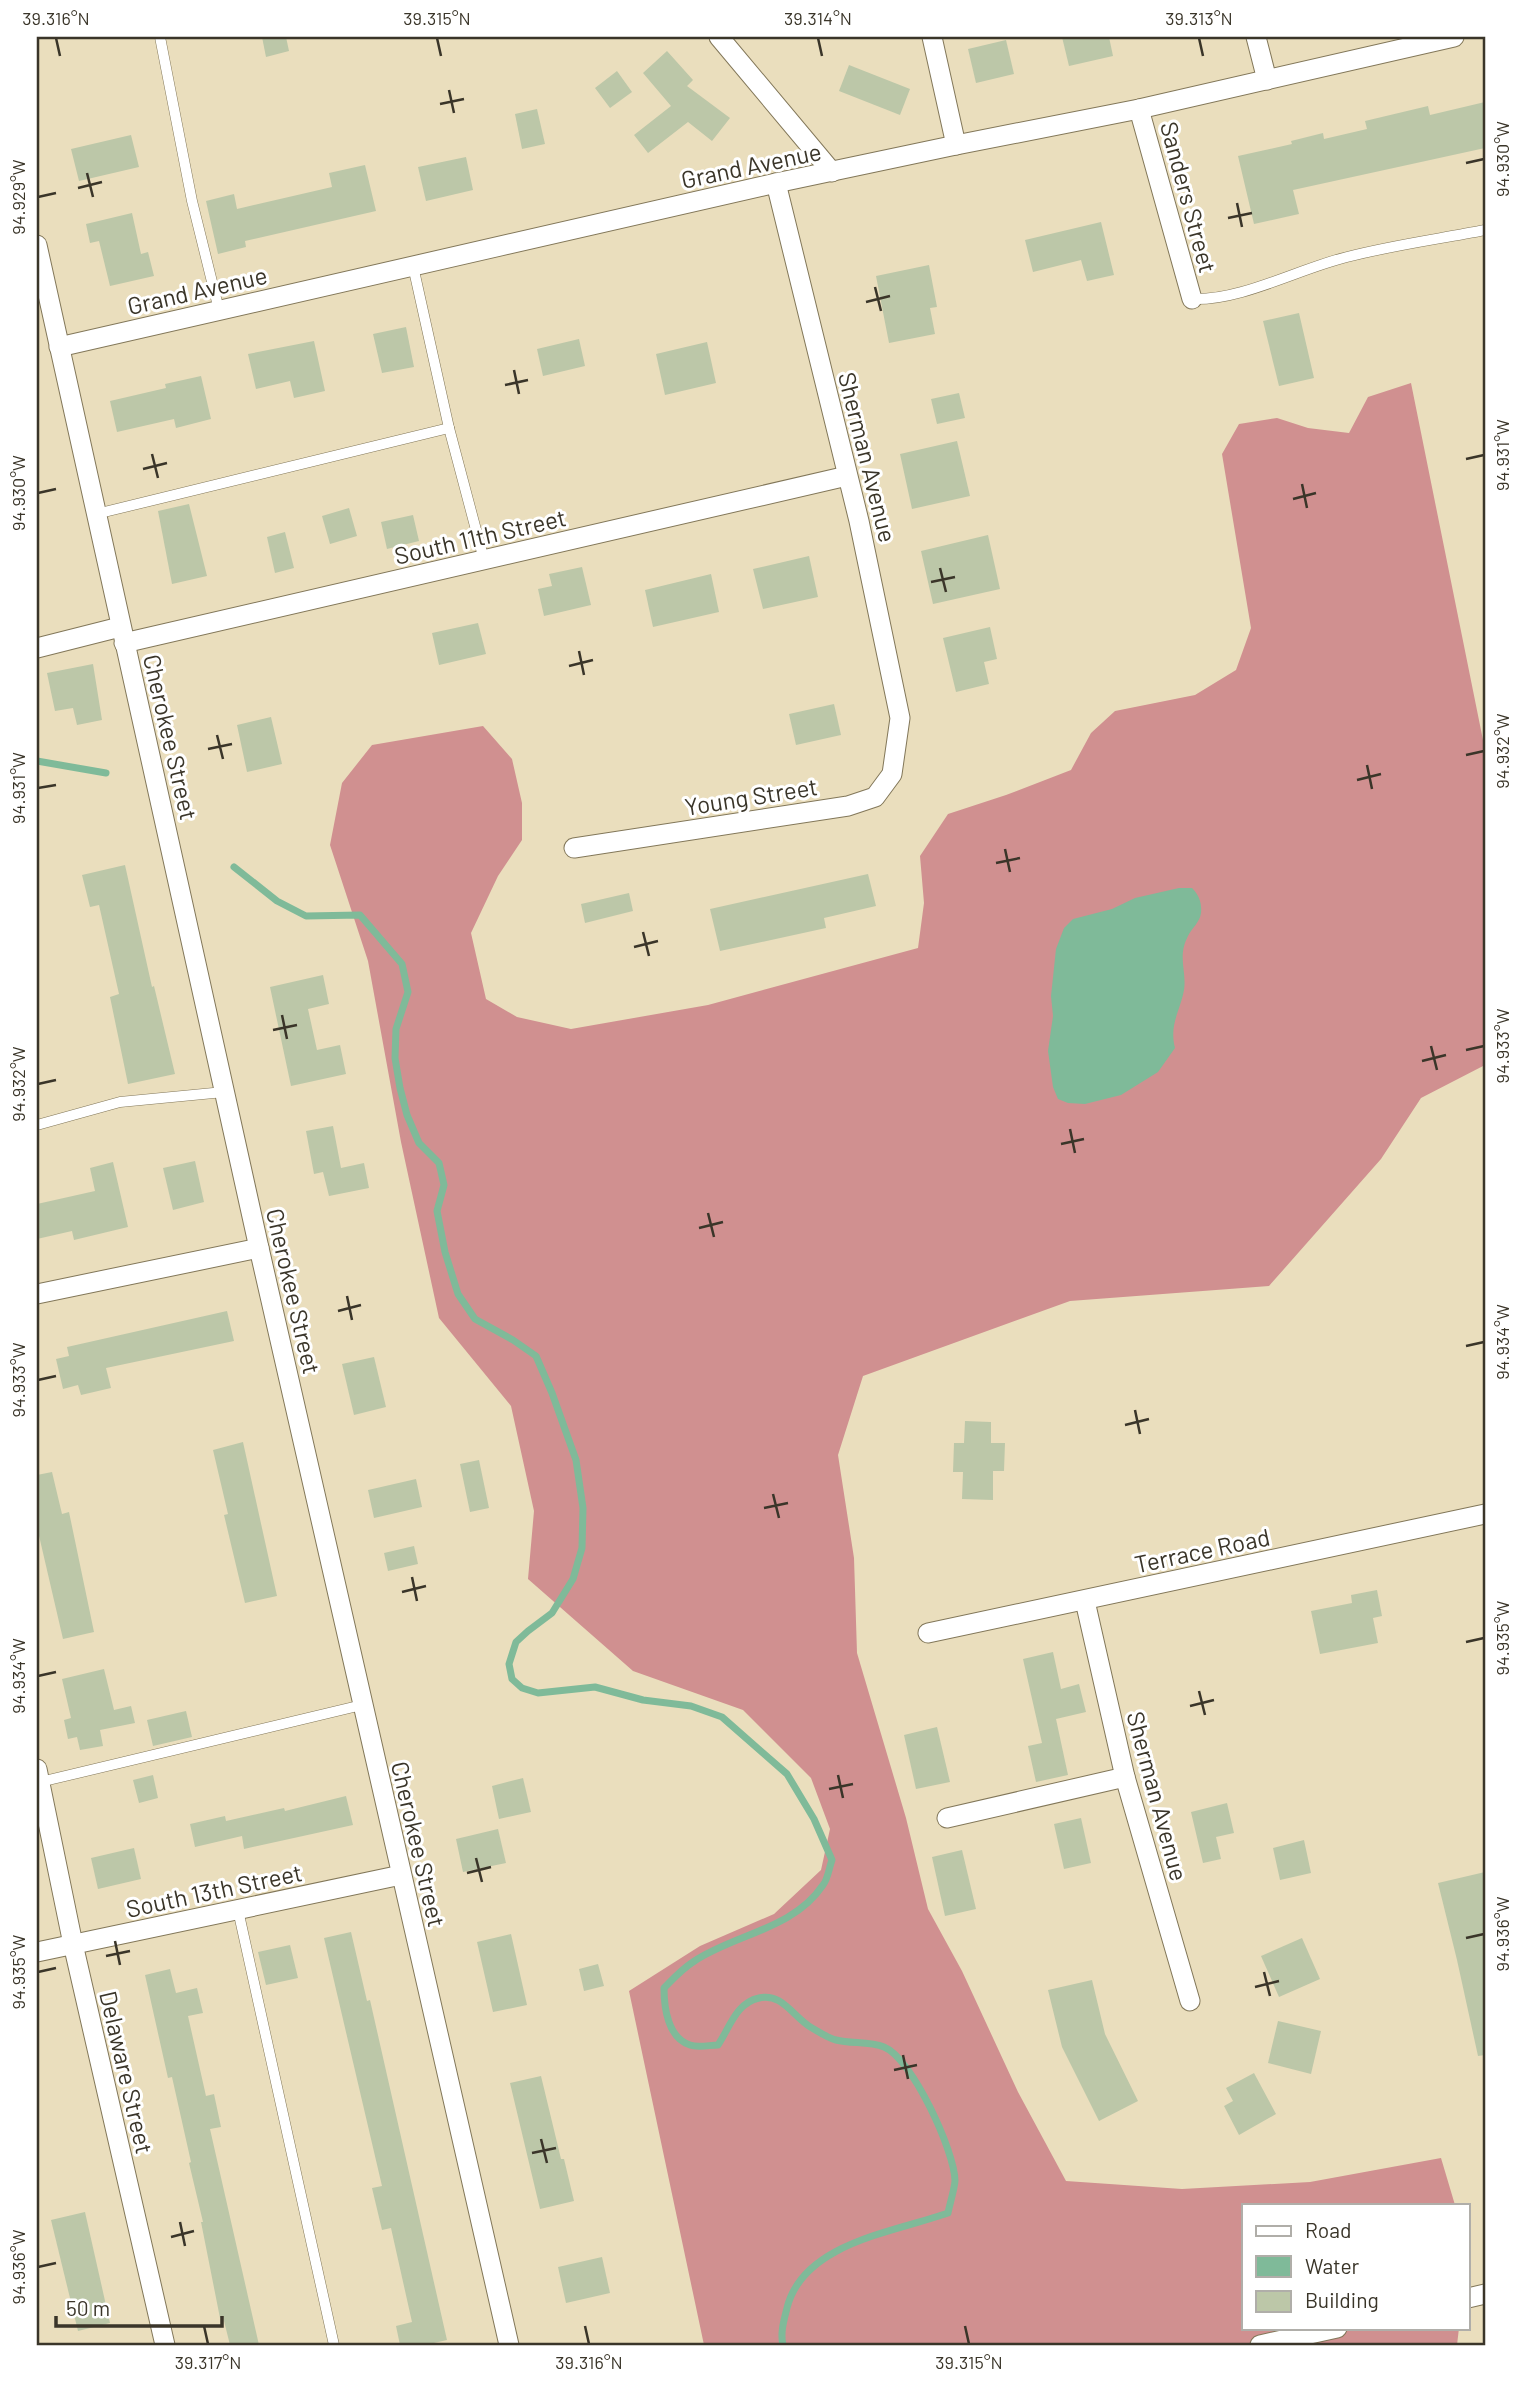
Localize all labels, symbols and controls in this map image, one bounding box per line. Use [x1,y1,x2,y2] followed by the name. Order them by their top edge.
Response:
[22,7,90,29] text: 39.316°N
[403,7,471,29] text: 39.315°N
[784,7,852,29] text: 39.314°N
[1165,7,1233,29] text: 39.313°N
[1155,118,1223,276] street label: Sanders Street
[1491,121,1513,197] text: 94.930°W
[678,136,824,194] street label: Grand Avenue
[7,159,29,235] text: 94.929°W
[124,260,270,320] street label: Grand Avenue
[833,369,903,545] street label: Sherman Avenue
[1491,419,1513,491] text: 94.931°W
[7,455,29,531] text: 94.930°W
[391,502,569,570] street label: South 11th Street
[138,651,204,823] street label: Cherokee Street
[1491,713,1513,789] text: 94.932°W
[7,752,29,824] text: 94.931°W
[682,771,820,821] street label: Young Street
[1491,1008,1513,1083] text: 94.933°W
[7,1046,29,1122] text: 94.932°W
[261,1205,327,1377] street label: Cherokee Street
[1491,1304,1513,1380] text: 94.934°W
[7,1342,29,1417] text: 94.933°W
[1132,1522,1272,1578] street label: Terrace Road
[1491,1600,1513,1675] text: 94.935°W
[7,1638,29,1714] text: 94.934°W
[1121,1708,1195,1884] street label: Sherman Avenue
[386,1758,452,1930] street label: Cherokee Street
[123,1857,305,1923] street label: South 13th Street
[1491,1896,1513,1971] text: 94.936°W
[7,1934,29,2009] text: 94.935°W
[94,1988,160,2156] street label: Delaware Street
[1242,2204,1470,2330] legend
[1305,2217,1351,2242] text: Road
[7,2229,29,2304] text: 94.936°W
[1305,2253,1360,2278] text: Water
[56,2284,222,2328] scale bar
[1305,2287,1379,2312] text: Building
[66,2295,110,2320] text: 50 m
[175,2351,241,2373] text: 39.317°N
[555,2351,623,2373] text: 39.316°N
[935,2351,1003,2373] text: 39.315°N

